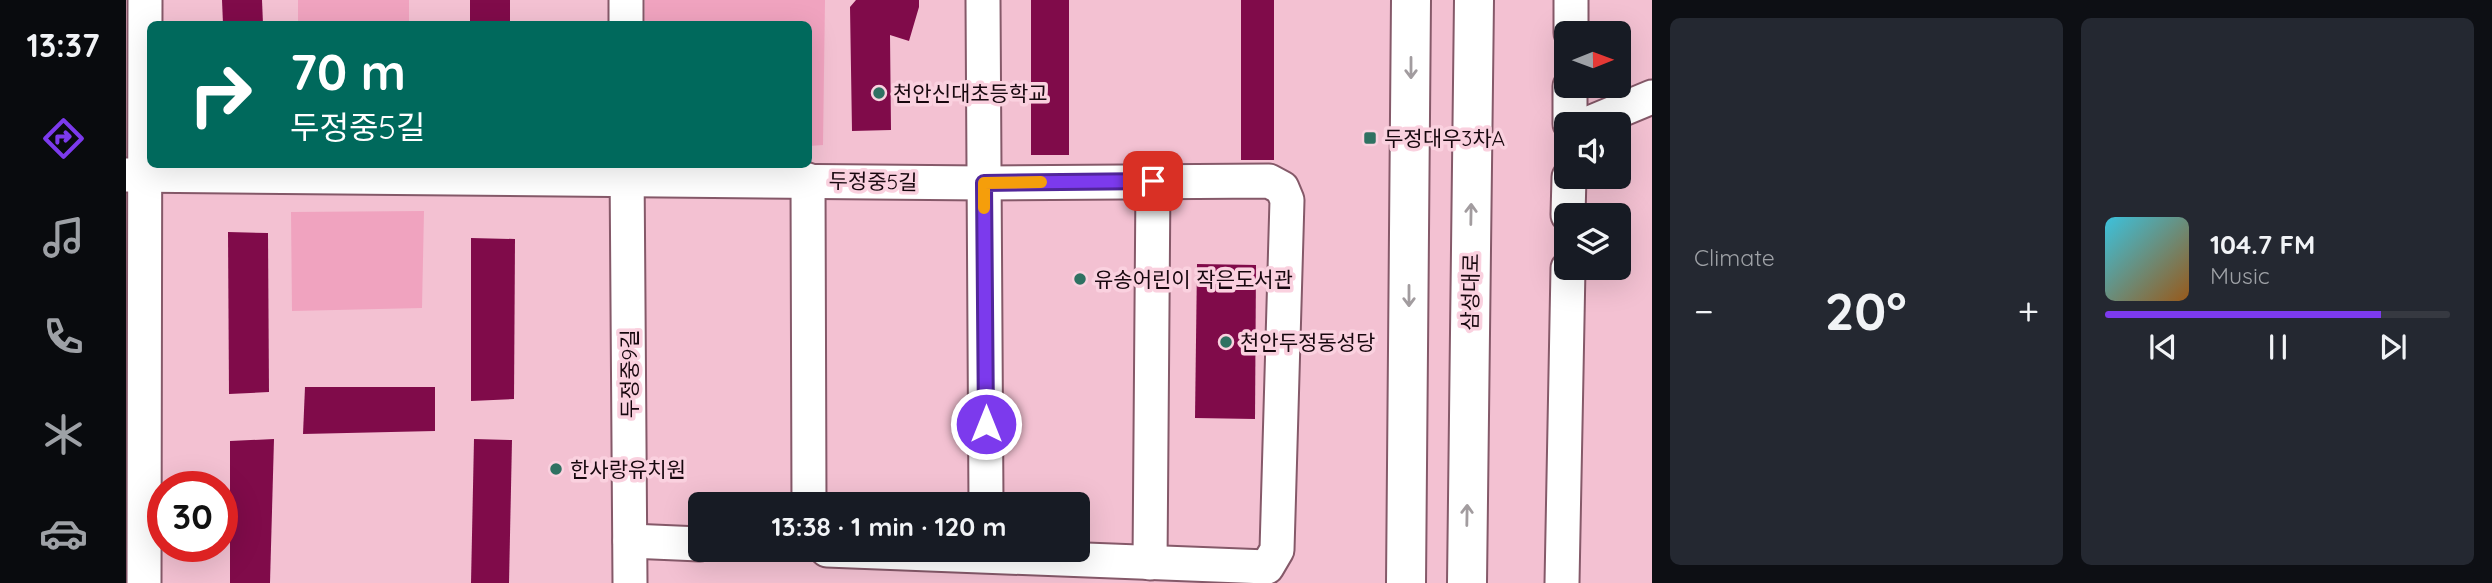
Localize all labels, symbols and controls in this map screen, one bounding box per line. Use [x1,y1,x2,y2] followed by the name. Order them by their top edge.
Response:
[1554,21,1631,98] north arrow
[1554,21,1631,280] map controls
[26,25,100,65] text: 13:37
[290,41,406,102] text: 70 m
[175,49,266,140] icon: right
[1404,56,1417,79] one-way arrow
[893,80,1048,106] place label: 천안신대초등학교
[871,85,887,101] marker: 천안신대초등학교
[290,107,425,147] text: 두정중5길
[1554,112,1631,189] button: sound
[39,114,88,163] icon: directions
[1384,125,1505,151] place label: 두정대우3차A
[1362,130,1378,146] marker: 두정대우3차A
[1123,151,1183,211] pin
[1134,162,1172,200] icon: arrive
[828,167,918,195] street label: 두정중5길
[1464,203,1478,226] one-way arrow
[1554,203,1631,280] button: layers
[39,213,88,262] icon: music
[2210,228,2315,261] text: 104.7 FM
[1694,243,1775,272] text: Climate
[1456,253,1484,331] street label: 삼성대로
[2210,261,2270,290] text: Music
[1094,266,1293,292] place label: 유송어린이 작은도서관
[1072,271,1088,287] marker: 유송어린이 작은도서관
[1825,278,1907,343] text: 20°
[1402,284,1416,307] one-way arrow
[1694,287,1714,335] text: −
[2018,287,2039,335] text: +
[39,312,88,361] icon: phone
[2144,328,2182,366] icon: previous
[2259,328,2297,366] icon: pause
[2374,328,2412,366] icon: next
[1240,329,1375,355] place label: 천안두정동성당
[616,330,642,419] street label: 두정중9길
[1218,334,1234,350] marker: 천안두정동성당
[949,387,1023,461] position arrow
[39,410,88,459] icon: climate
[570,456,686,482] place label: 한사랑유치원
[548,461,564,477] marker: 한사랑유치원
[147,471,238,562] speed limit sign: 30
[1461,504,1474,527] one-way arrow
[39,509,88,558] icon: car
[771,510,1007,543] text: 13:38 · 1 min · 120 m

